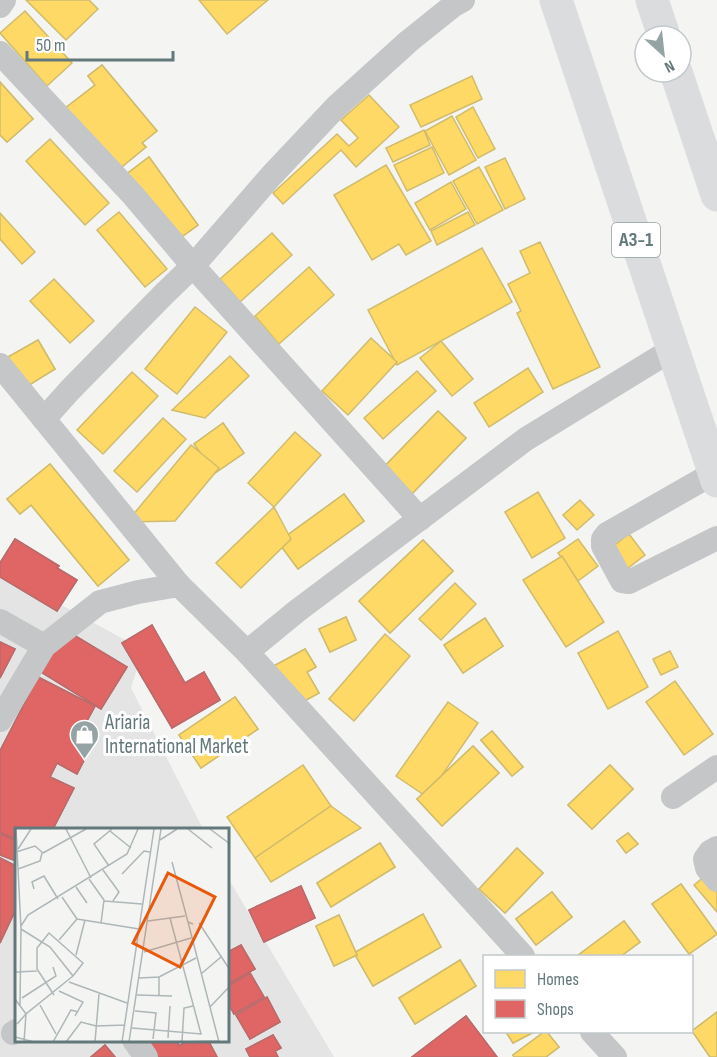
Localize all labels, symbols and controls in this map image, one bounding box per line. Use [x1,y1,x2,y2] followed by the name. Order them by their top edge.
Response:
[27,24,172,62] scale bar
[633,24,693,84] north arrow
[36,35,66,56] text: 50 m
[661,56,677,76] text: N
[612,223,660,257] road number: A3-1
[104,710,249,759] place label: Ariaria International Market
[68,718,100,760] shop icon: Ariaria International Market
[15,828,230,1042] inset map
[483,955,693,1033] legend
[537,969,579,990] text: Homes
[537,999,574,1020] text: Shops

